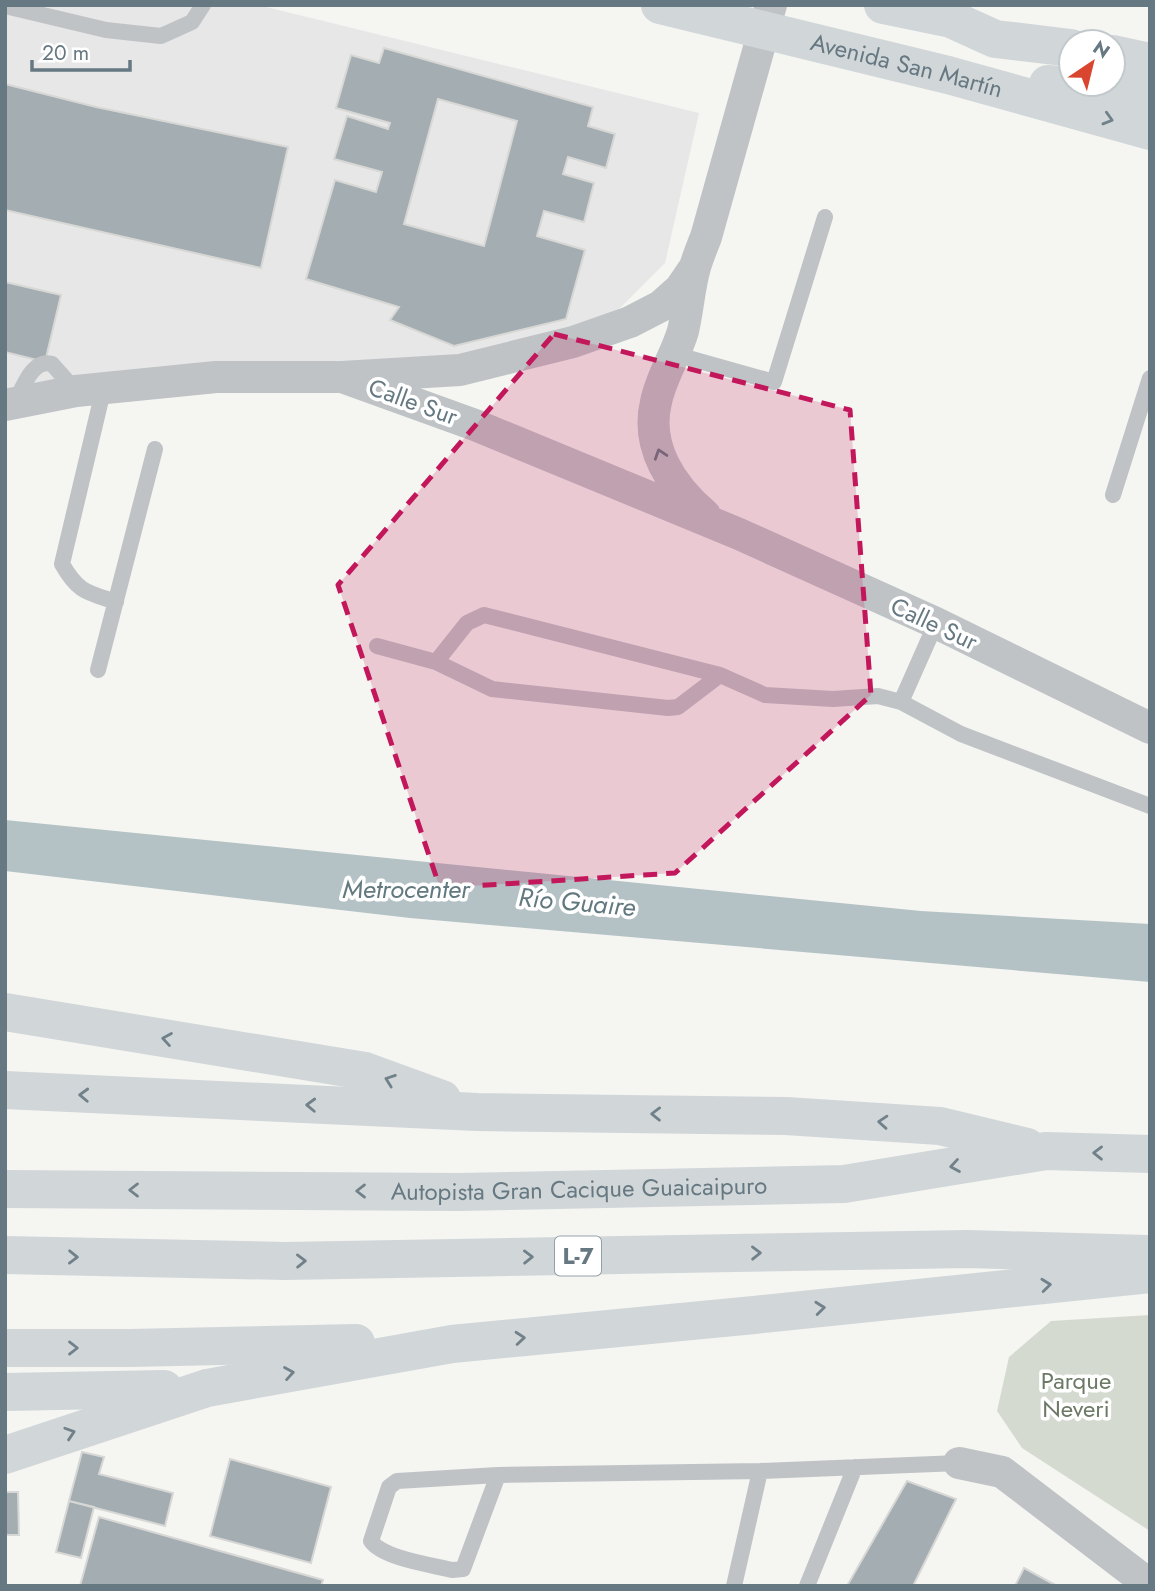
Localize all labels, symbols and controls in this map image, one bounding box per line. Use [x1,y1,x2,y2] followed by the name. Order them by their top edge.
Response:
[807,24,1007,106] street label: Avenida San Martín
[32,28,130,72] scale bar
[1057,28,1127,98] north arrow
[1088,34,1115,65] text: N
[42,38,89,68] text: 20 m
[1102,111,1114,126] one-way arrow
[364,369,463,434] street label: Calle Sur
[653,448,668,460] one-way arrow
[885,588,984,659] street label: Calle Sur
[342,870,471,908] water label: Metrocenter
[517,878,637,926] water label: Río Guaire
[161,1031,173,1046] one-way arrow
[384,1074,396,1088] one-way arrow
[78,1088,89,1103] one-way arrow
[305,1097,316,1112] one-way arrow
[650,1106,661,1122] one-way arrow
[877,1115,888,1130] one-way arrow
[1092,1145,1103,1160] one-way arrow
[949,1158,961,1173] one-way arrow
[391,1168,767,1209] street label: Autopista Gran Cacique Guaicaipuro
[128,1182,138,1198] one-way arrow
[355,1183,366,1199] one-way arrow
[555,1236,601,1275] road number: L-7
[751,1245,762,1261] one-way arrow
[68,1249,79,1264] one-way arrow
[524,1249,534,1265] one-way arrow
[296,1253,307,1269] one-way arrow
[1040,1277,1052,1292] one-way arrow
[814,1301,826,1316] one-way arrow
[514,1330,526,1345] one-way arrow
[69,1340,79,1356] one-way arrow
[1041,1363,1111,1426] park label: Parque Neveri
[283,1367,295,1382] one-way arrow
[63,1426,75,1441] one-way arrow

